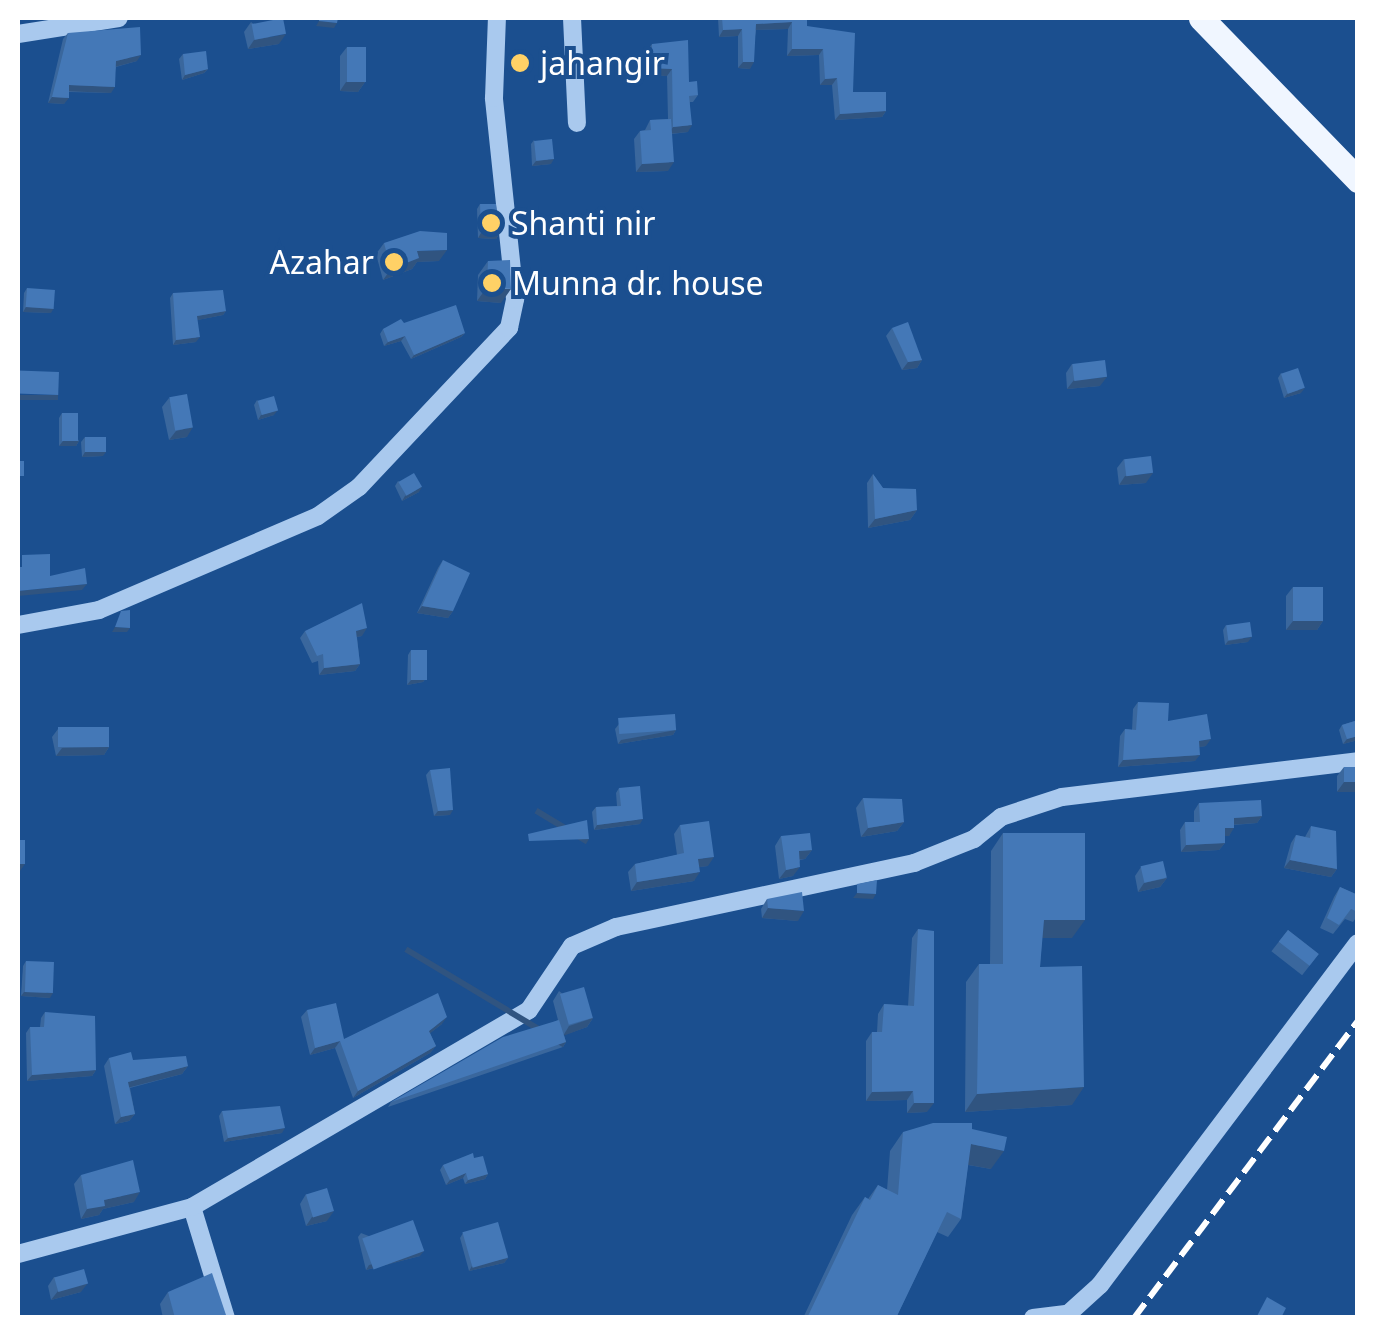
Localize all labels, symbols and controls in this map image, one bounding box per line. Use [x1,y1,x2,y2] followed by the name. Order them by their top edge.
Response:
[540,44,665,82] place label: jahangir
[509,52,531,74] marker: jahangir
[511,204,655,242] place label: Shanti nir
[480,212,502,234] marker: Shanti nir
[270,243,374,281] place label: Azahar
[383,251,405,273] marker: Azahar
[512,264,764,302] place label: Munna dr. house
[481,272,503,294] marker: Munna dr. house

